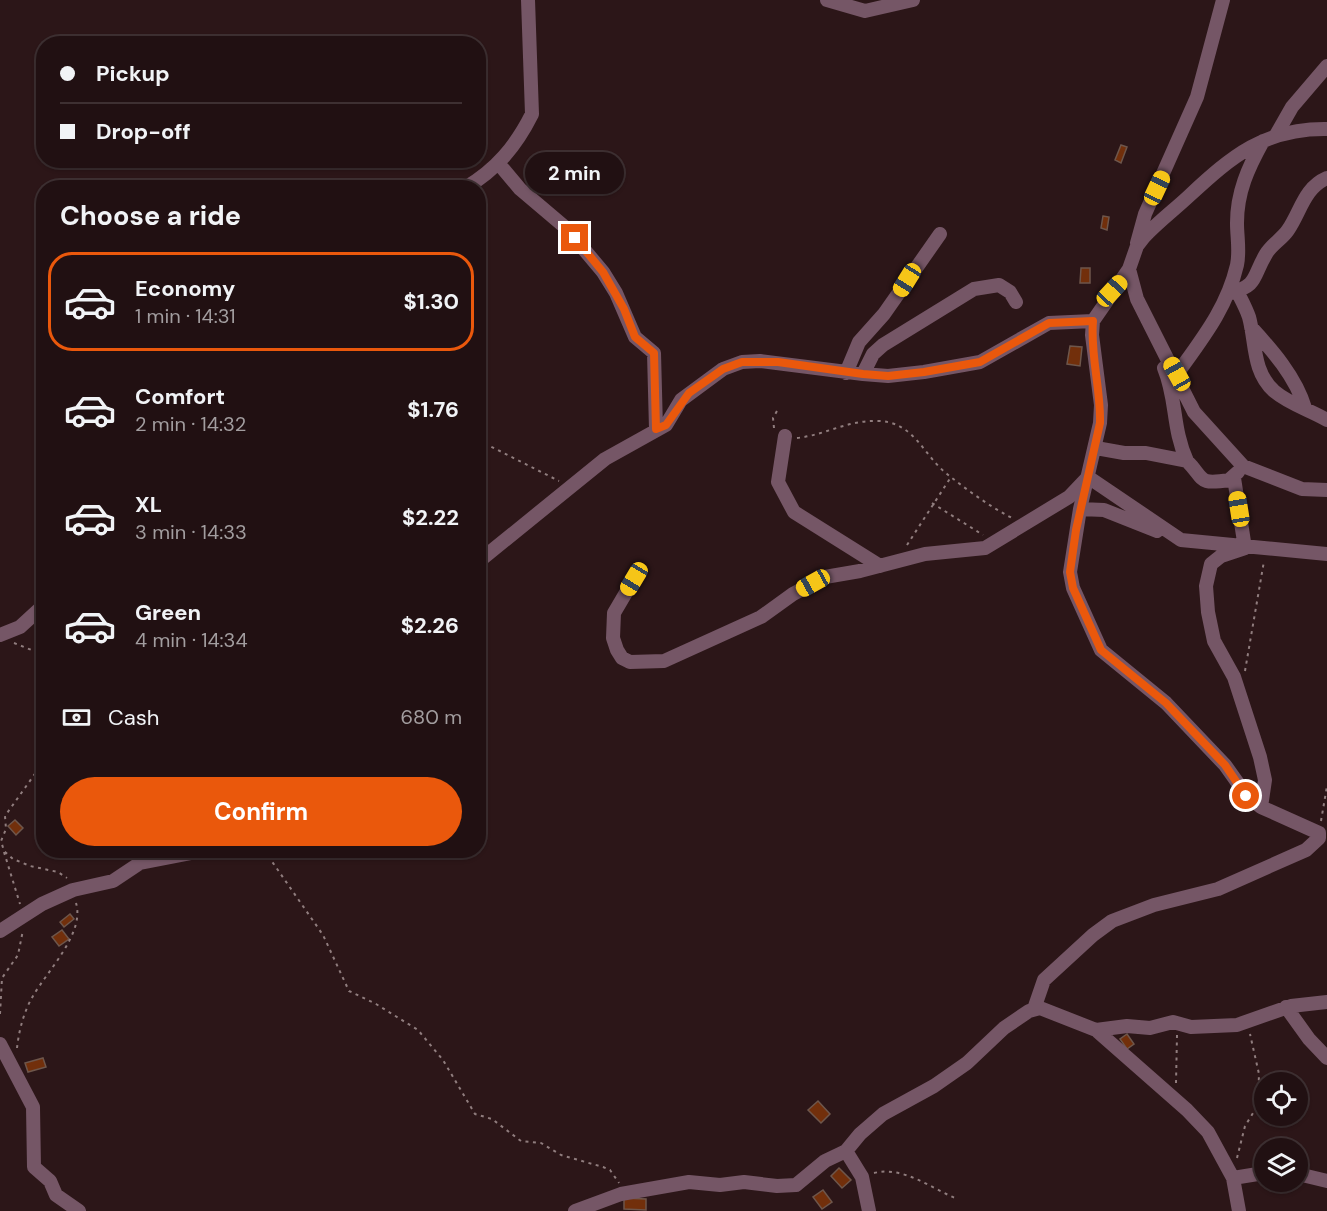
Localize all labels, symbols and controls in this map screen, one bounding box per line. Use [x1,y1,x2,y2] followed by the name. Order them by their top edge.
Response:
[96,59,170,88] text: Pickup
[96,117,191,146] text: Drop-off
[526,151,624,193] callout: 2 min
[548,160,601,186] text: 2 min
[1141,168,1173,208] car
[60,198,241,233] text: Choose a ride
[561,224,588,251] route end
[890,260,924,300] car
[1093,272,1131,310] car
[135,274,235,303] text: Economy
[63,275,117,329] icon: car
[403,287,459,316] text: $1.30
[135,303,235,329] text: 1 min · 14:31
[1160,354,1194,394] car
[135,382,225,411] text: Comfort
[63,383,117,437] icon: car
[407,395,459,424] text: $1.76
[135,411,246,437] text: 2 min · 14:32
[135,490,162,519] text: XL
[1227,490,1251,528] car
[63,491,117,545] icon: car
[402,503,459,532] text: $2.22
[135,519,247,545] text: 3 min · 14:33
[617,559,651,599] car
[793,566,833,600] car
[135,598,201,627] text: Green
[63,599,117,653] icon: car
[401,611,459,640] text: $2.26
[135,627,248,653] text: 4 min · 14:34
[60,701,93,734] icon: cash
[108,703,159,732] text: Cash
[400,704,462,730] text: 680 m
[60,777,462,846] button: Confirm
[1232,782,1259,809] route start
[1254,1072,1308,1192] map controls
[1254,1072,1308,1126] button: locate
[1254,1138,1308,1192] button: layers

